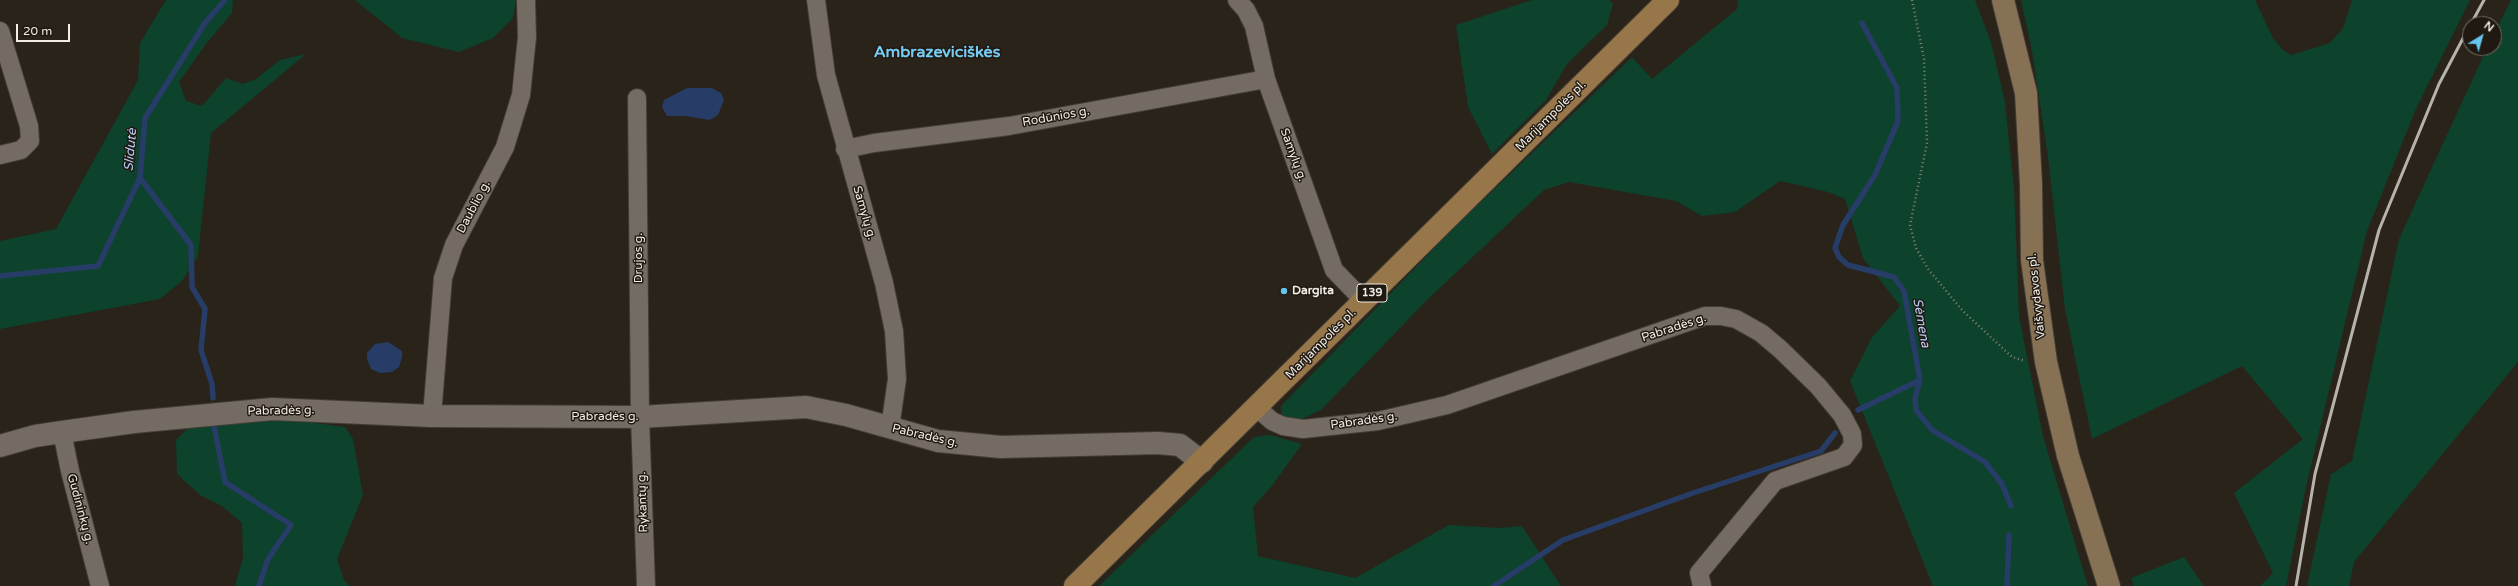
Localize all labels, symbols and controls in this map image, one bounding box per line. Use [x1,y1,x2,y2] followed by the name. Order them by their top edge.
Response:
[18,16,72,42] scale bar
[2462,16,2502,56] north arrow
[2481,19,2496,35] text: N
[23,24,52,38] text: 20 m
[874,43,1000,63] district label: Ambrazeviciškės
[1513,78,1589,154] street label: Marijampolės pl.
[1021,104,1091,130] street label: Rodūnios g.
[1277,126,1309,184] street label: Samylų g.
[121,128,141,172] water label: Slidutė
[454,178,494,236] street label: Daublio g.
[849,184,879,242] street label: Samylų g.
[632,233,646,283] street label: Drujos g.
[2025,252,2049,340] street label: Vaišvydavos pl.
[1292,284,1334,298] place label: Dargita
[1357,284,1387,302] road number: 139
[1279,286,1289,296] marker: Dargita
[1909,297,1933,349] water label: Sėmena
[1283,306,1359,382] street label: Marijampolės pl.
[1640,311,1708,345] street label: Pabradės g.
[247,403,315,419] street label: Pabradės g.
[1330,409,1398,433] street label: Pabradės g.
[571,410,639,424] street label: Pabradės g.
[891,421,959,451] street label: Pabradės g.
[635,471,651,533] street label: Rykantų g.
[64,472,96,546] street label: Gudininkų g.

